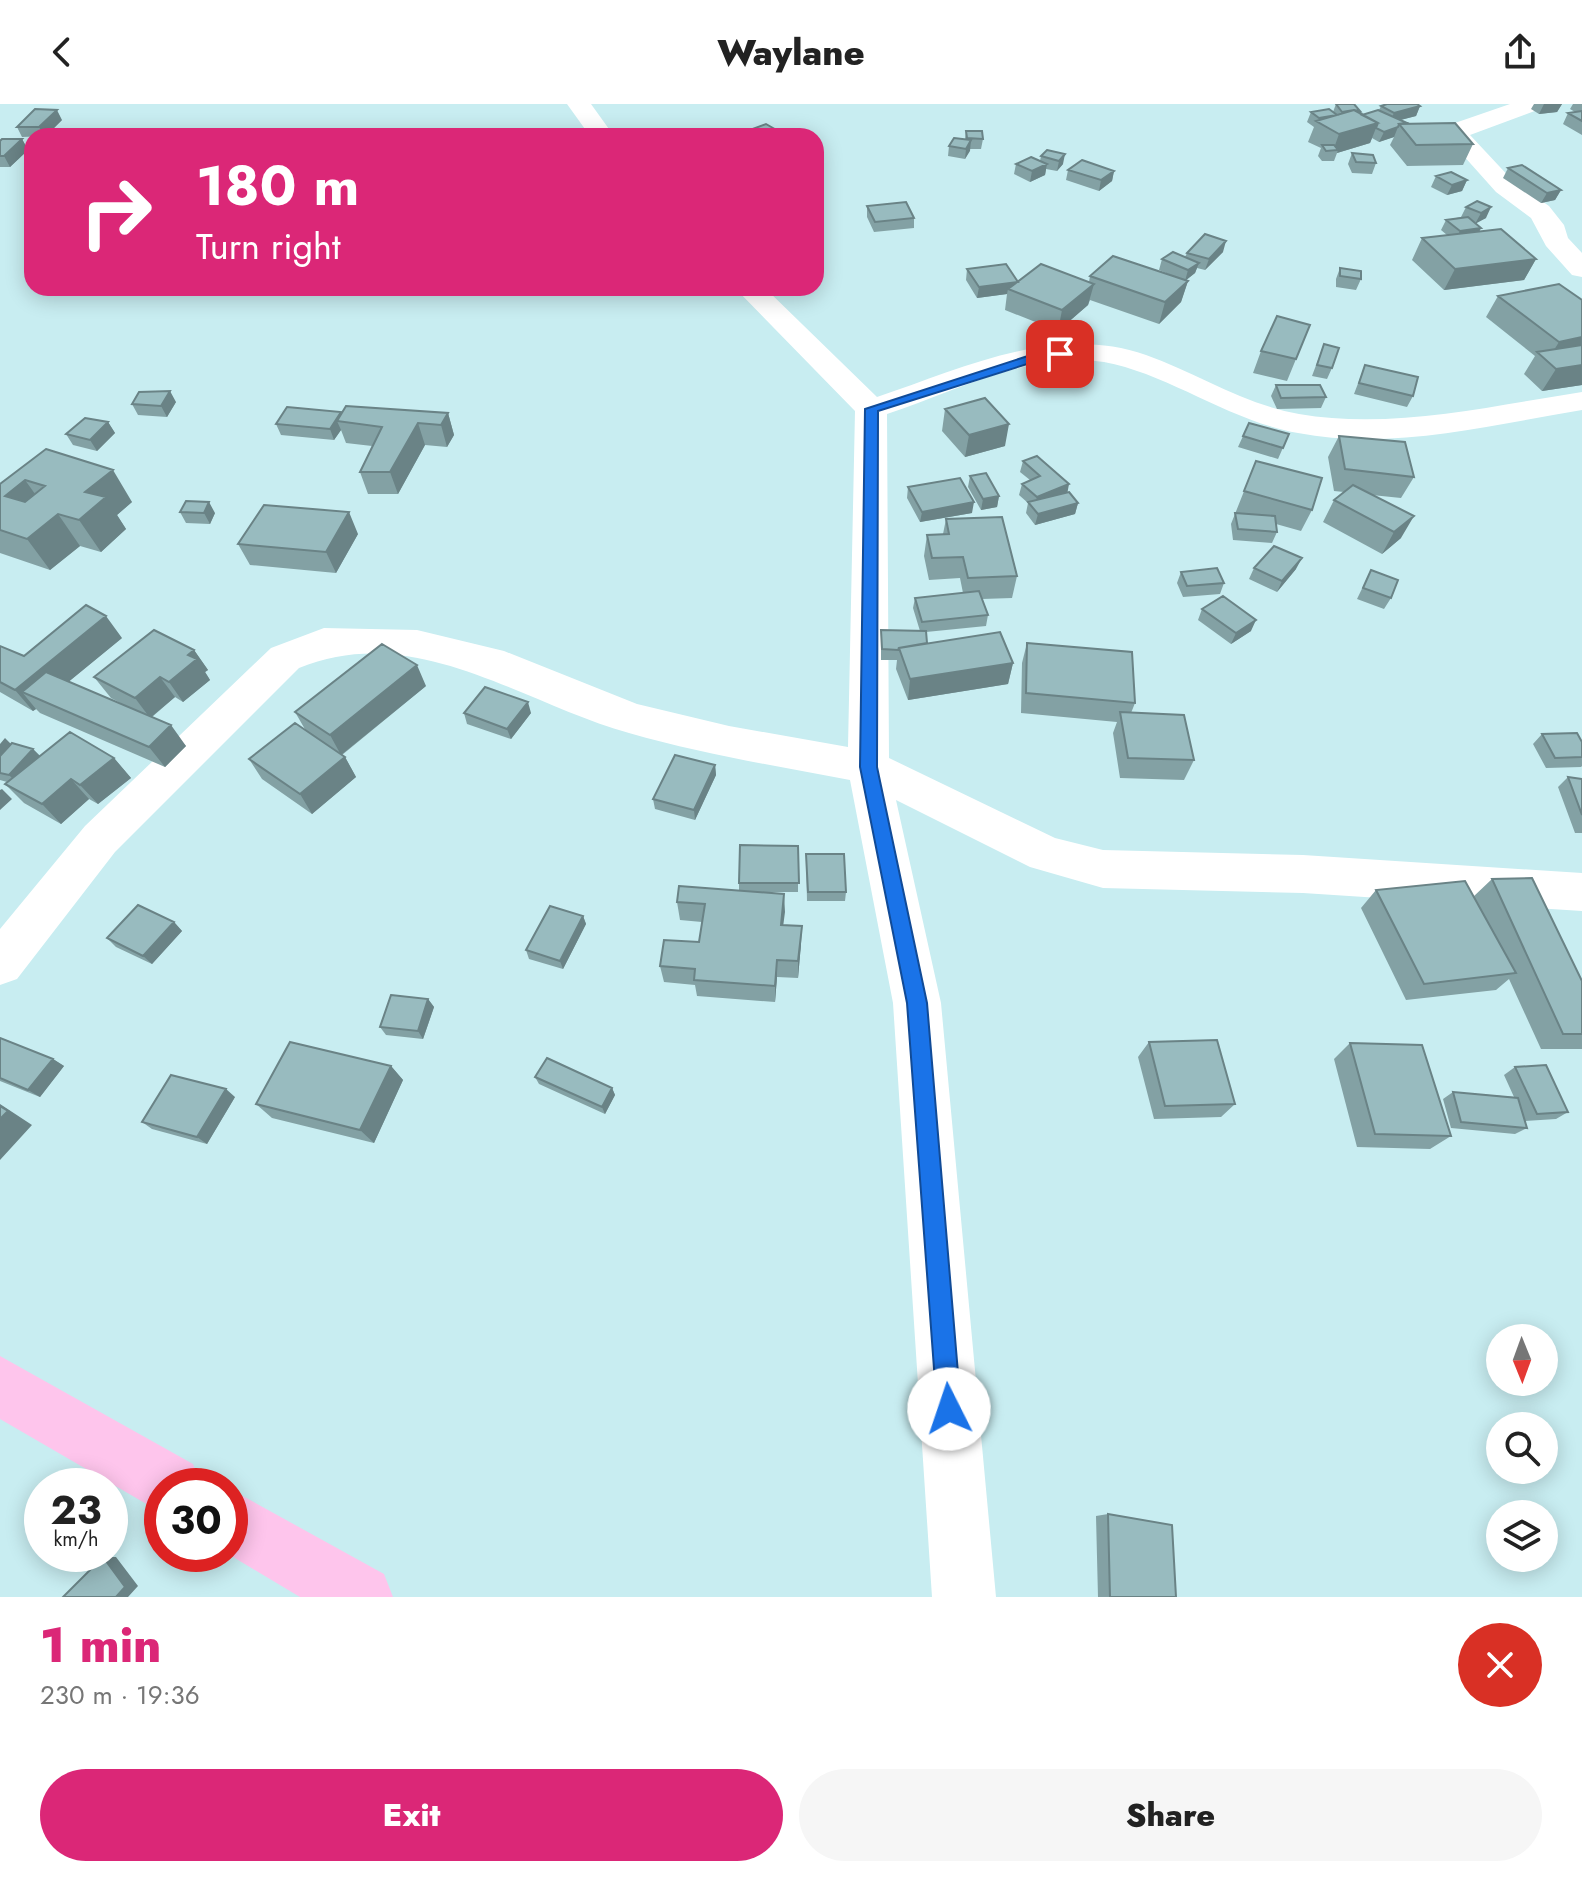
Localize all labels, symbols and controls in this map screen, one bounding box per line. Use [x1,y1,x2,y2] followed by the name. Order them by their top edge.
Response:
[717,26,865,78] text: Waylane
[40,30,84,74] icon: back
[1498,30,1542,74] icon: share
[196,145,359,226] text: 180 m
[64,160,168,264] icon: right
[196,220,341,272] text: Turn right
[1026,320,1094,388] pin
[1038,332,1082,376] icon: arrive
[1486,1324,1558,1396] north arrow
[1486,1324,1558,1572] map controls
[907,1367,991,1451] position arrow
[1486,1412,1558,1484] button: search
[144,1468,248,1572] speed limit sign: 30
[50,1481,102,1539] text: 23
[1486,1500,1558,1572] button: layers
[53,1525,99,1554] text: km/h
[40,1611,161,1680] text: 1 min
[1458,1623,1542,1707] button: close
[40,1676,200,1714] text: 230 m · 19:36
[40,1769,783,1861] button: Exit
[799,1769,1542,1861] button: Share

